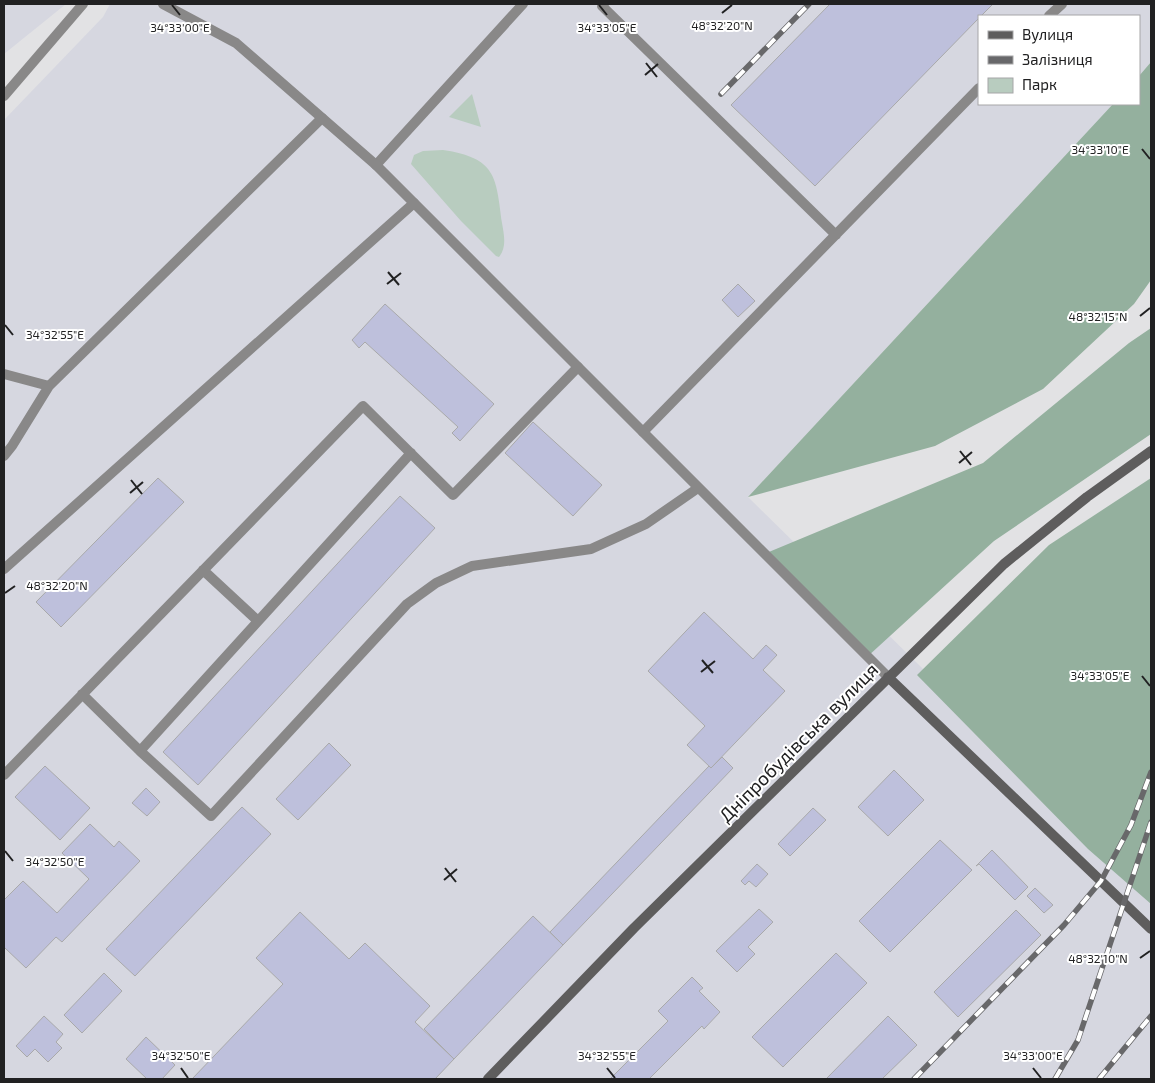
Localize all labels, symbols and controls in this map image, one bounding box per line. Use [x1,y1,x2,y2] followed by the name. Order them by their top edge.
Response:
[978,15,1140,105] legend
[691,18,753,32] text: 48°32'20"N
[150,20,210,34] text: 34°33'00"E
[578,20,637,34] text: 34°33'05"E
[1022,25,1073,44] text: Вулиця
[1022,50,1093,68] text: Залізниця
[1022,75,1057,93] text: Парк
[1071,142,1129,156] text: 34°33'10"E
[1069,309,1127,323] text: 48°32'15"N
[26,327,84,341] text: 34°32'55"E
[26,578,88,592] text: 48°32'20"N
[714,658,883,827] street label: Дніпробудівська вулиця
[1071,668,1130,682] text: 34°33'05"E
[26,854,85,868] text: 34°32'50"E
[1068,951,1128,965] text: 48°32'10"N
[152,1048,211,1062] text: 34°32'50"E
[578,1048,636,1062] text: 34°32'55"E
[1003,1048,1063,1062] text: 34°33'00"E

